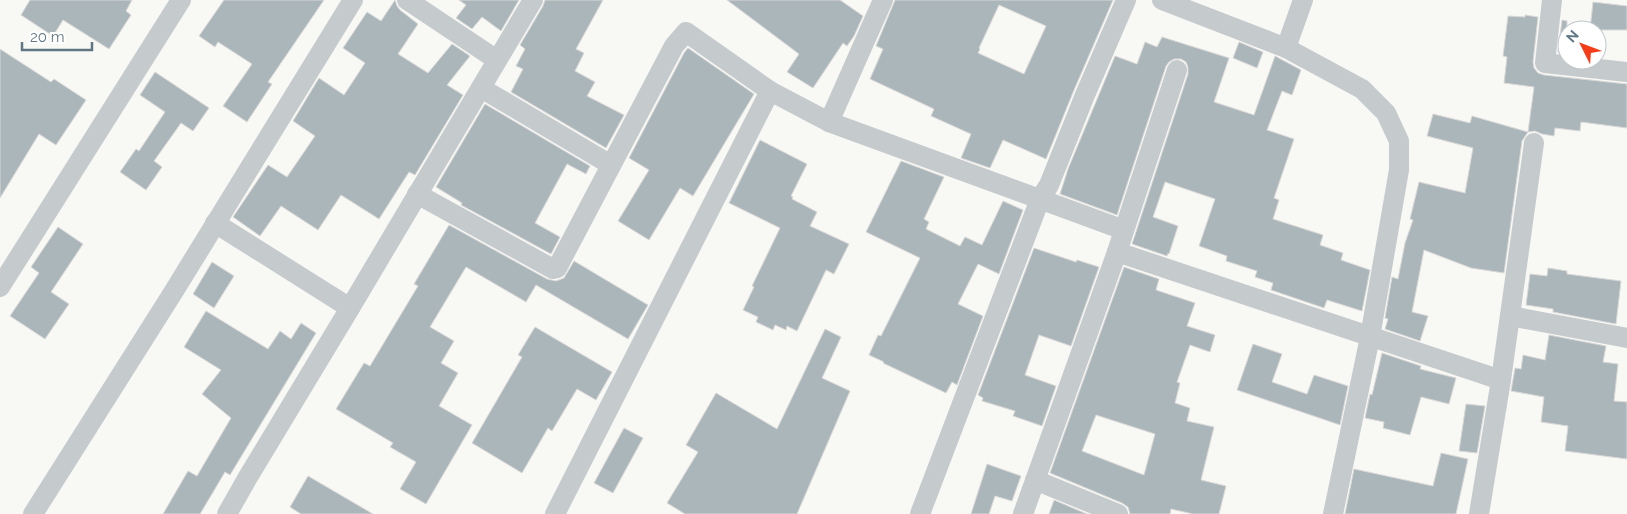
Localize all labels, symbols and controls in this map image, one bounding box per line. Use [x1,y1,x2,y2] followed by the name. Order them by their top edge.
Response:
[22,20,92,52] scale bar
[1557,20,1607,70] north arrow
[1563,27,1582,46] text: N
[30,28,65,46] text: 20 m

